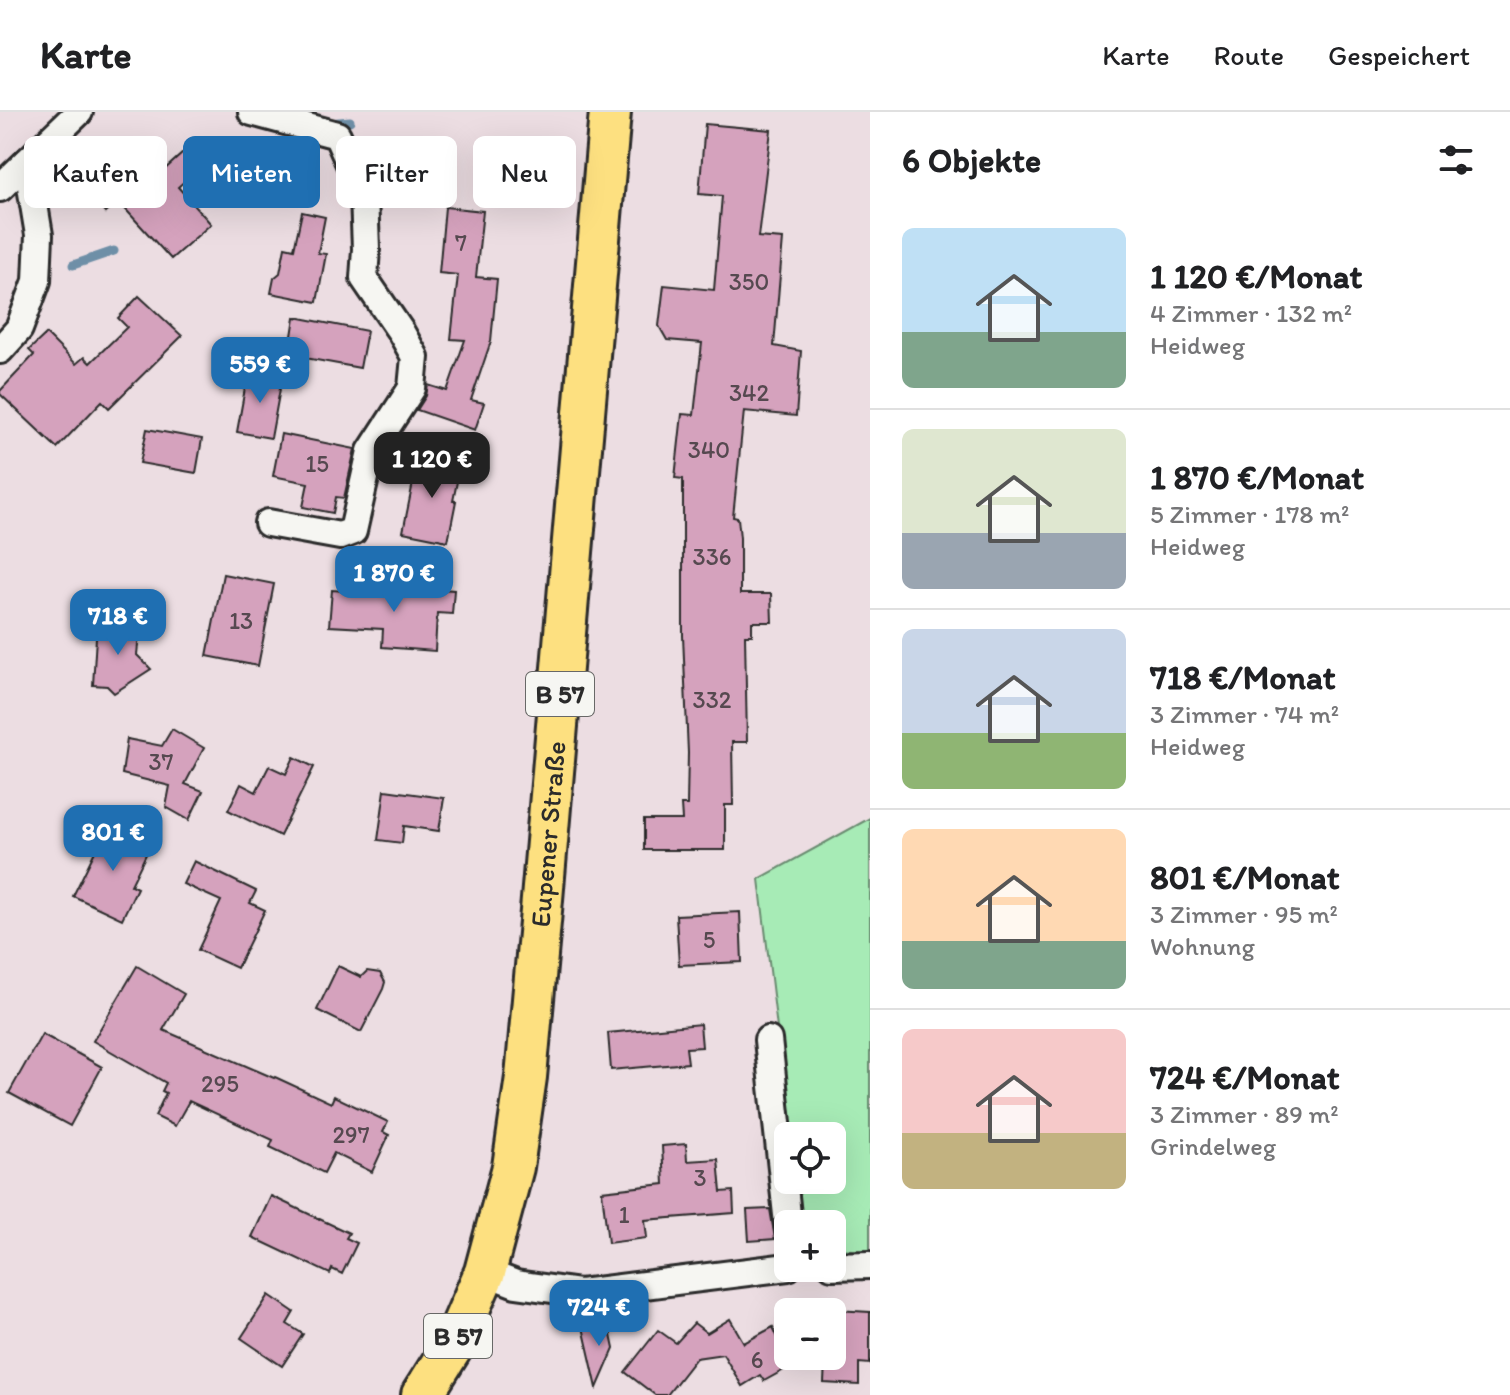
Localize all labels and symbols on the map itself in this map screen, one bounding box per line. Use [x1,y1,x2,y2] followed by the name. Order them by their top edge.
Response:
[455,228,467,257] house number: 7
[729,267,769,296] house number: 350
[204,337,316,405] pin: 559 €
[729,378,769,407] house number: 342
[358,432,506,500] pin: 1 120 €
[688,435,730,464] house number: 340
[305,449,329,478] house number: 15
[693,542,731,571] house number: 336
[320,546,468,614] pin: 1 870 €
[62,589,174,657] pin: 718 €
[229,606,253,635] house number: 13
[526,672,594,716] road number: B 57
[693,685,732,714] house number: 332
[523,740,573,929] street label: Eupener Straße
[149,747,174,776] house number: 37
[57,805,169,873] pin: 801 €
[703,925,715,954] house number: 5
[201,1069,239,1098] house number: 295
[332,1120,370,1149] house number: 297
[693,1163,707,1192] house number: 3
[618,1200,630,1229] house number: 1
[543,1280,655,1348] pin: 724 €
[424,1314,492,1358] road number: B 57
[751,1345,763,1374] house number: 6

